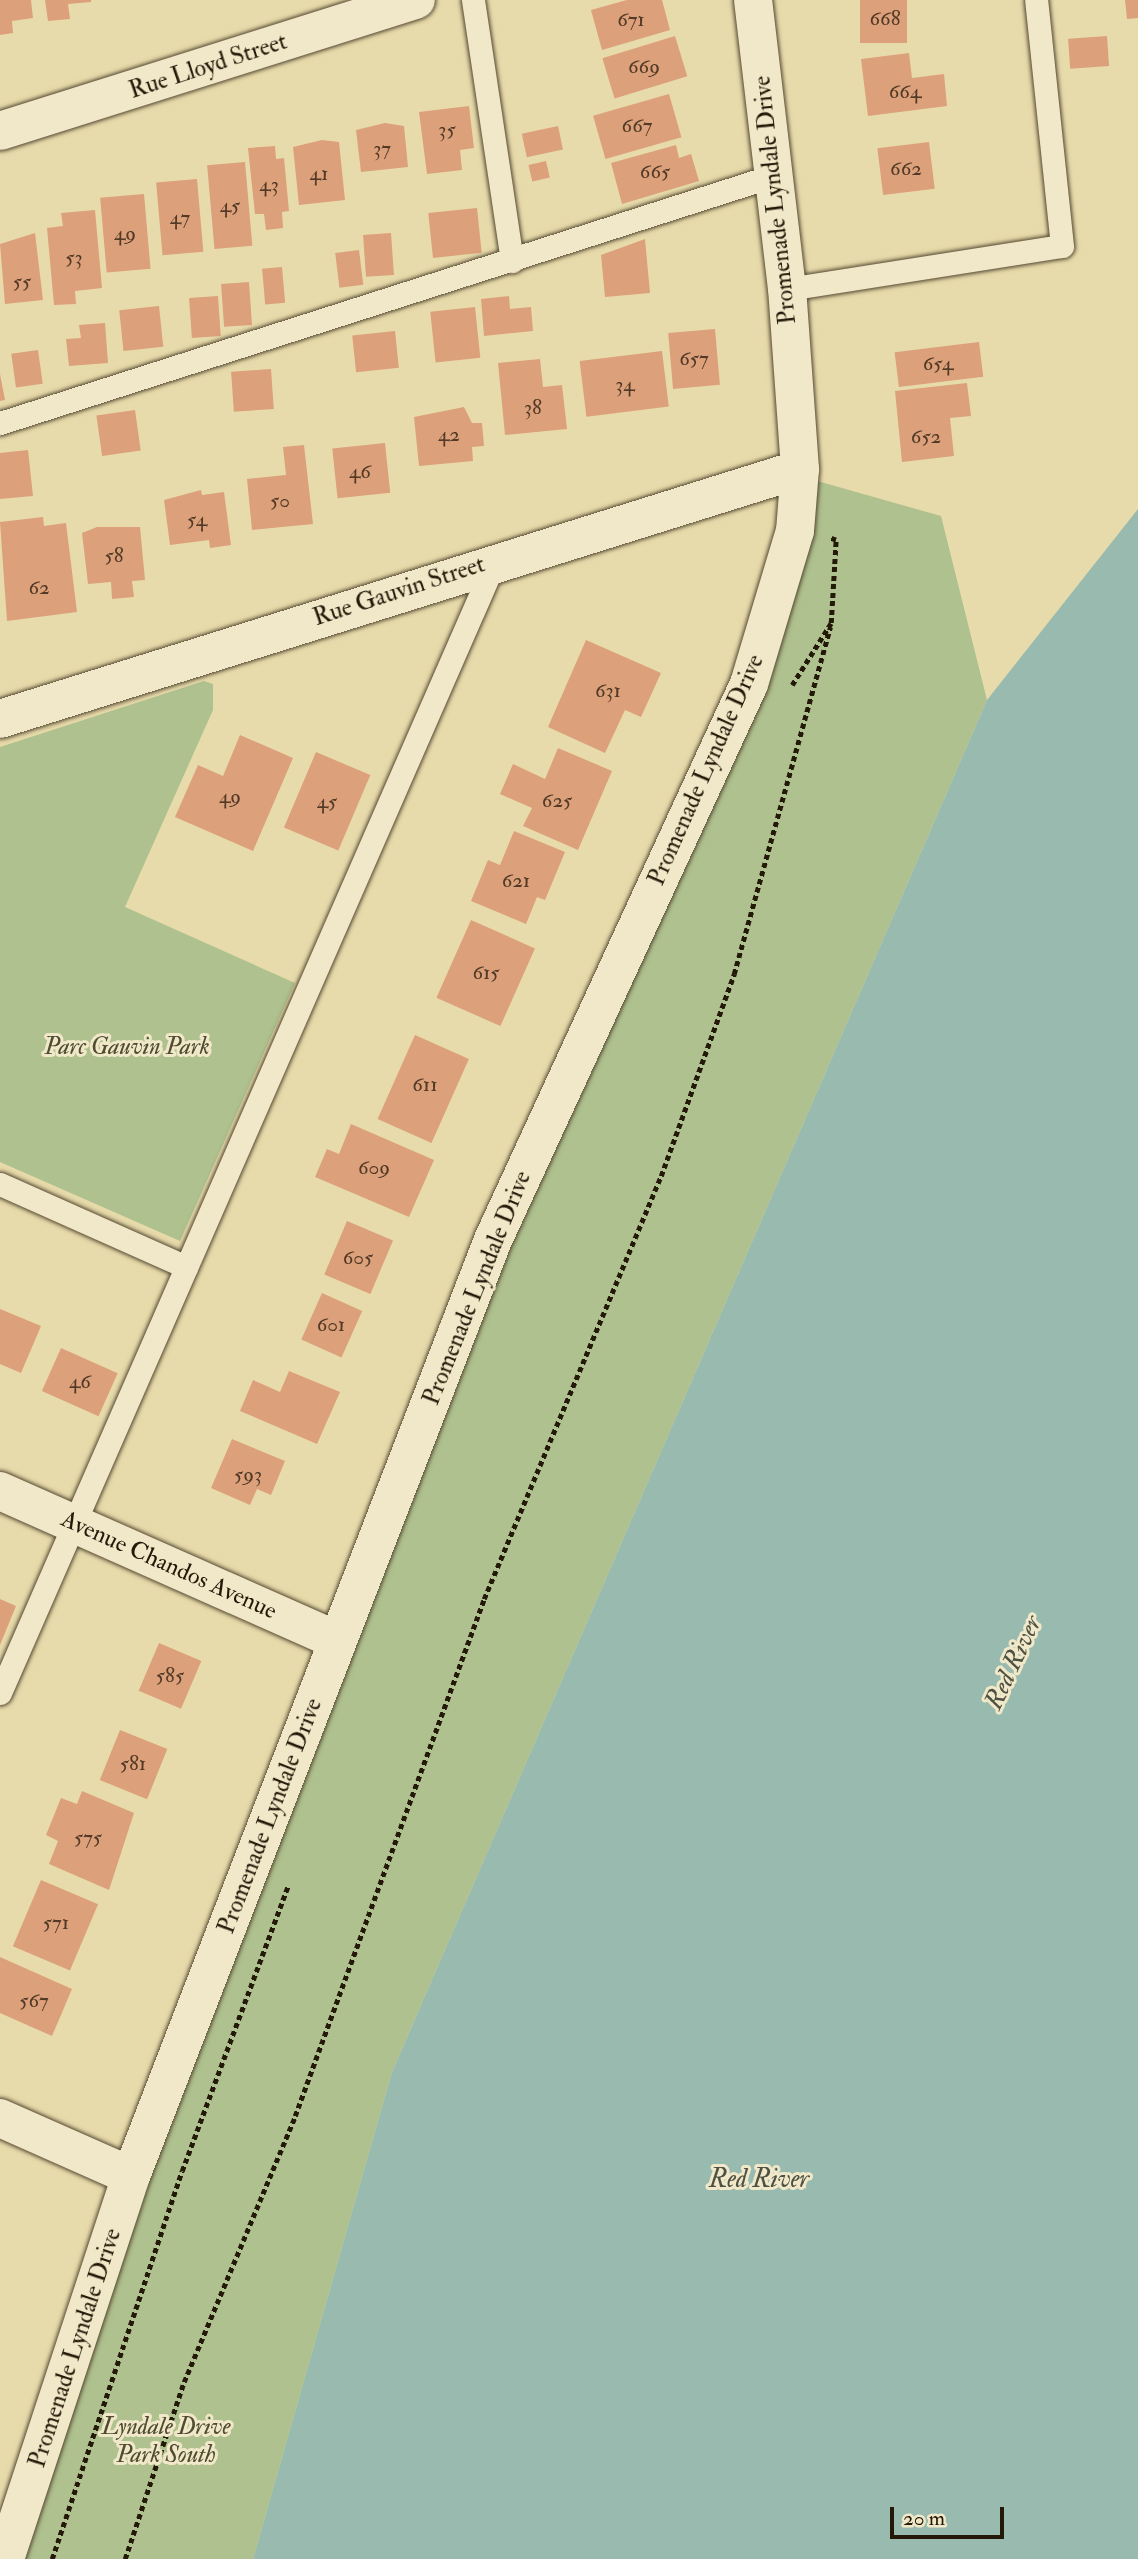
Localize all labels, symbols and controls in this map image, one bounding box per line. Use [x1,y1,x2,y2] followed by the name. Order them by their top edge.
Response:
[869,6,901,32] house number: 668
[617,7,645,33] house number: 671
[125,27,291,105] street label: Rue Lloyd Street
[628,54,660,80] house number: 669
[748,74,802,326] street label: Promenade Lyndale Drive
[889,79,921,105] house number: 664
[622,113,652,139] house number: 667
[438,117,456,143] house number: 35
[373,136,391,162] house number: 37
[890,156,922,182] house number: 662
[640,159,670,185] house number: 665
[310,161,328,187] house number: 41
[259,172,279,198] house number: 43
[220,193,240,219] house number: 45
[170,205,190,231] house number: 47
[114,221,136,247] house number: 49
[65,245,83,271] house number: 53
[13,269,31,295] house number: 55
[679,346,709,372] house number: 657
[923,351,953,377] house number: 654
[615,372,635,398] house number: 34
[524,395,542,421] house number: 38
[438,422,460,448] house number: 42
[911,424,941,450] house number: 652
[349,459,371,485] house number: 46
[270,488,290,514] house number: 50
[187,507,207,533] house number: 54
[104,543,124,569] house number: 58
[309,550,489,632] street label: Rue Gauvin Street
[28,575,50,601] house number: 62
[642,650,770,890] street label: Promenade Lyndale Drive
[595,678,621,704] house number: 631
[219,784,241,810] house number: 49
[542,788,572,814] house number: 625
[317,789,337,815] house number: 45
[502,868,530,894] house number: 621
[472,960,500,986] house number: 615
[44,1033,210,1061] park label: Parc Gauvin Park
[412,1072,438,1098] house number: 611
[358,1155,390,1181] house number: 609
[417,1167,537,1409] street label: Promenade Lyndale Drive
[343,1245,373,1271] house number: 605
[317,1312,345,1338] house number: 601
[69,1369,91,1395] house number: 46
[234,1462,262,1488] house number: 593
[57,1504,281,1626] street label: Avenue Chandos Avenue
[979,1611,1049,1715] water label: Red River
[156,1663,184,1689] house number: 585
[212,1694,328,1938] street label: Promenade Lyndale Drive
[120,1751,146,1777] house number: 581
[74,1825,102,1851] house number: 575
[43,1910,69,1936] house number: 571
[19,1988,49,2014] house number: 567
[709,2164,809,2196] water label: Red River
[23,2225,127,2471] street label: Promenade Lyndale Drive
[101,2413,231,2469] park label: Lyndale Drive Park South
[893,2492,1007,2536] scale bar
[903,2505,945,2532] text: 20 m

